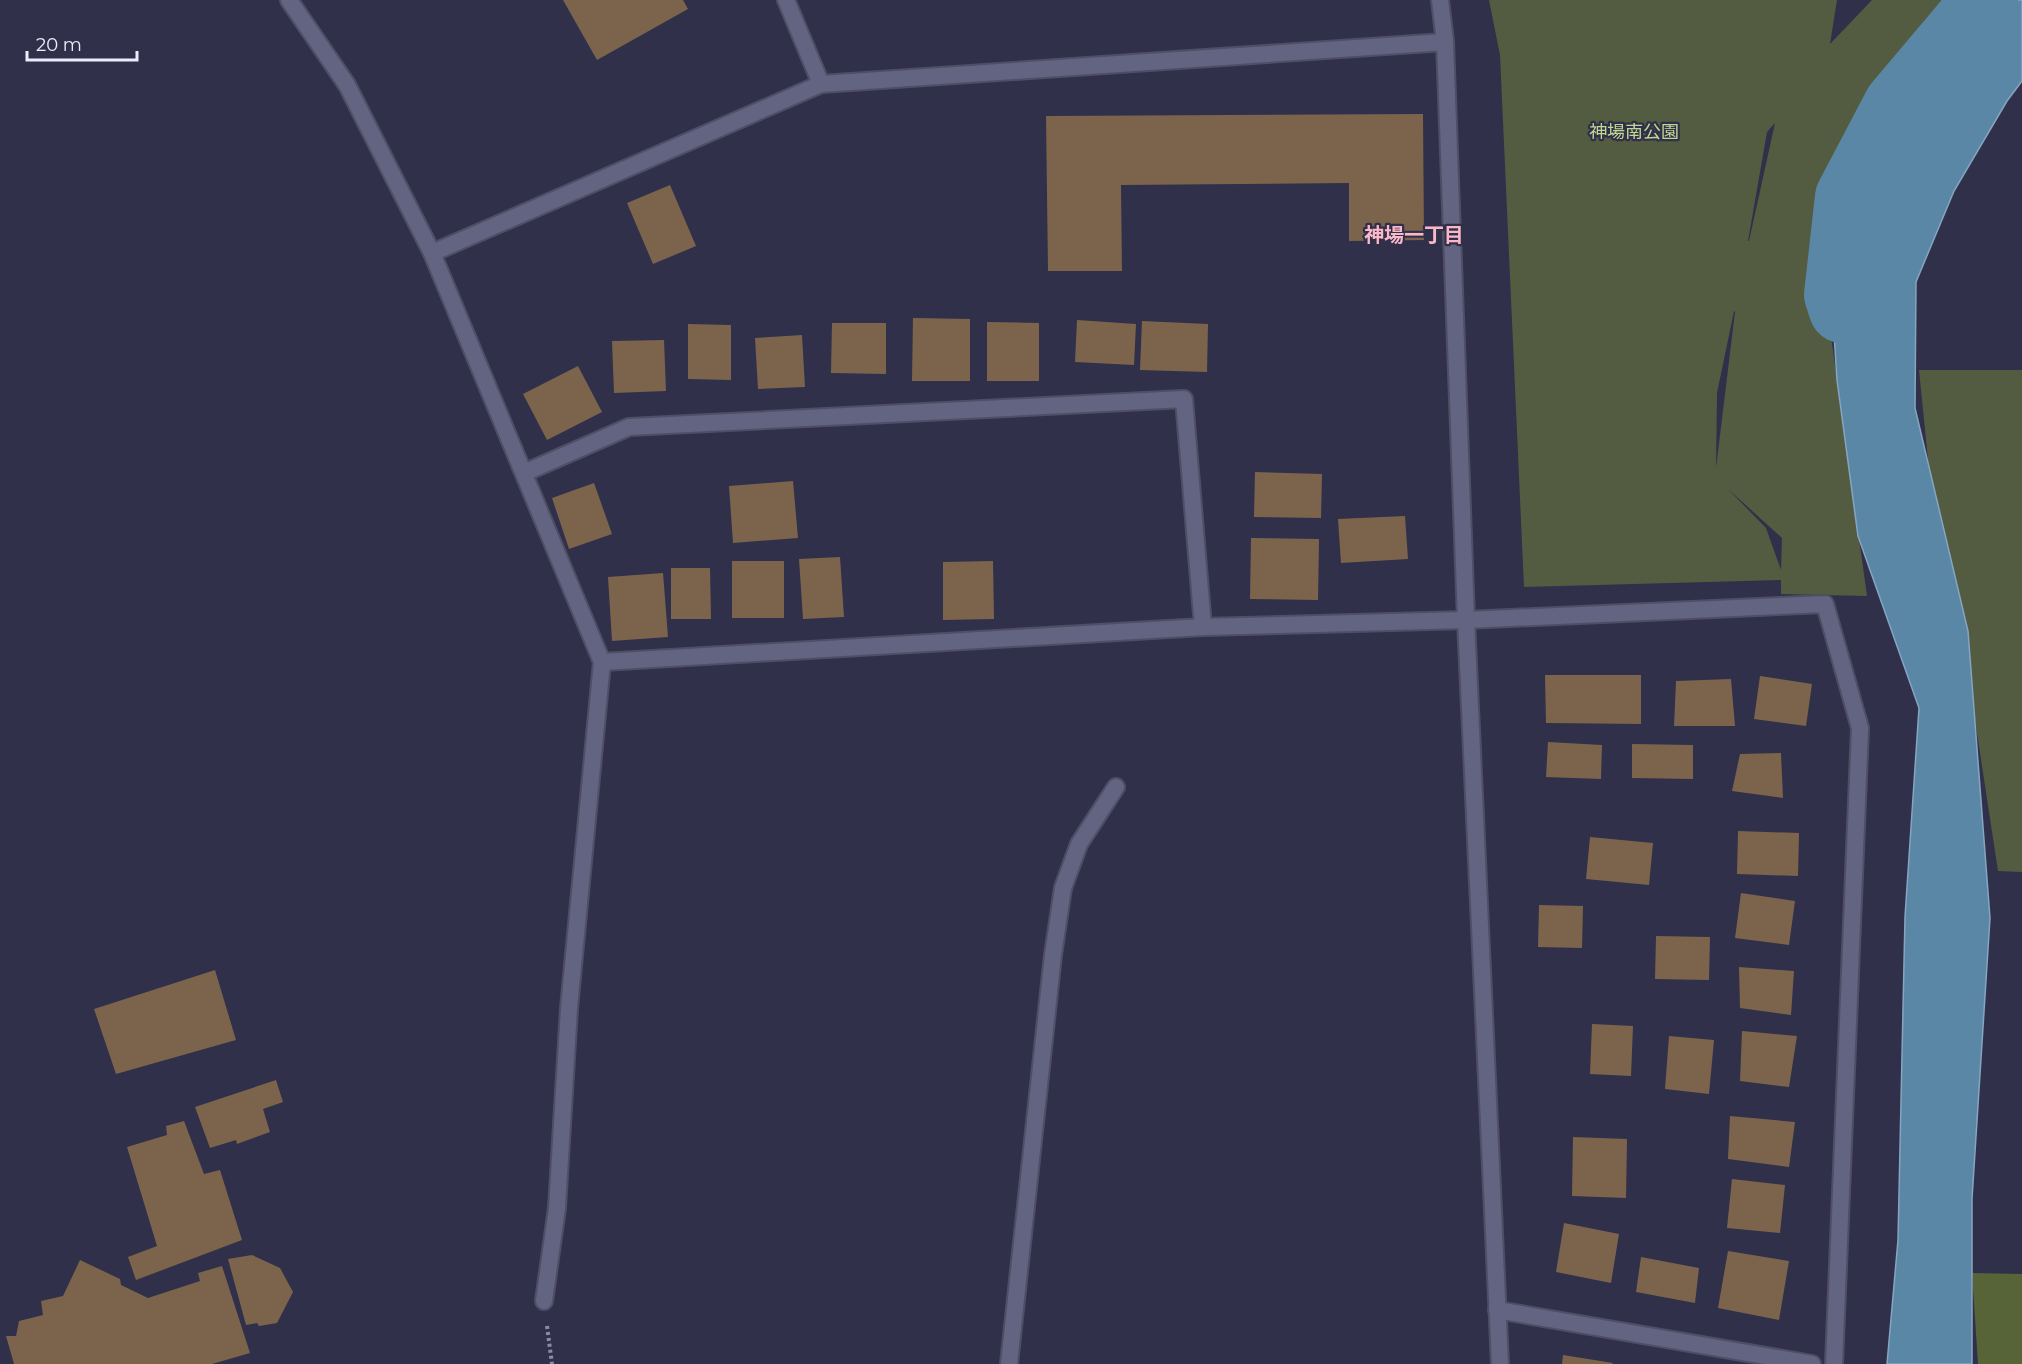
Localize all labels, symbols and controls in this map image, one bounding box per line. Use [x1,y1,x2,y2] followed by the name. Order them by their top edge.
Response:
[27,24,136,62] scale bar
[36,34,82,56] text: 20 m
[1589,121,1679,143] park label: 神場南公園
[1364,223,1464,247] district label: 神場一丁目

